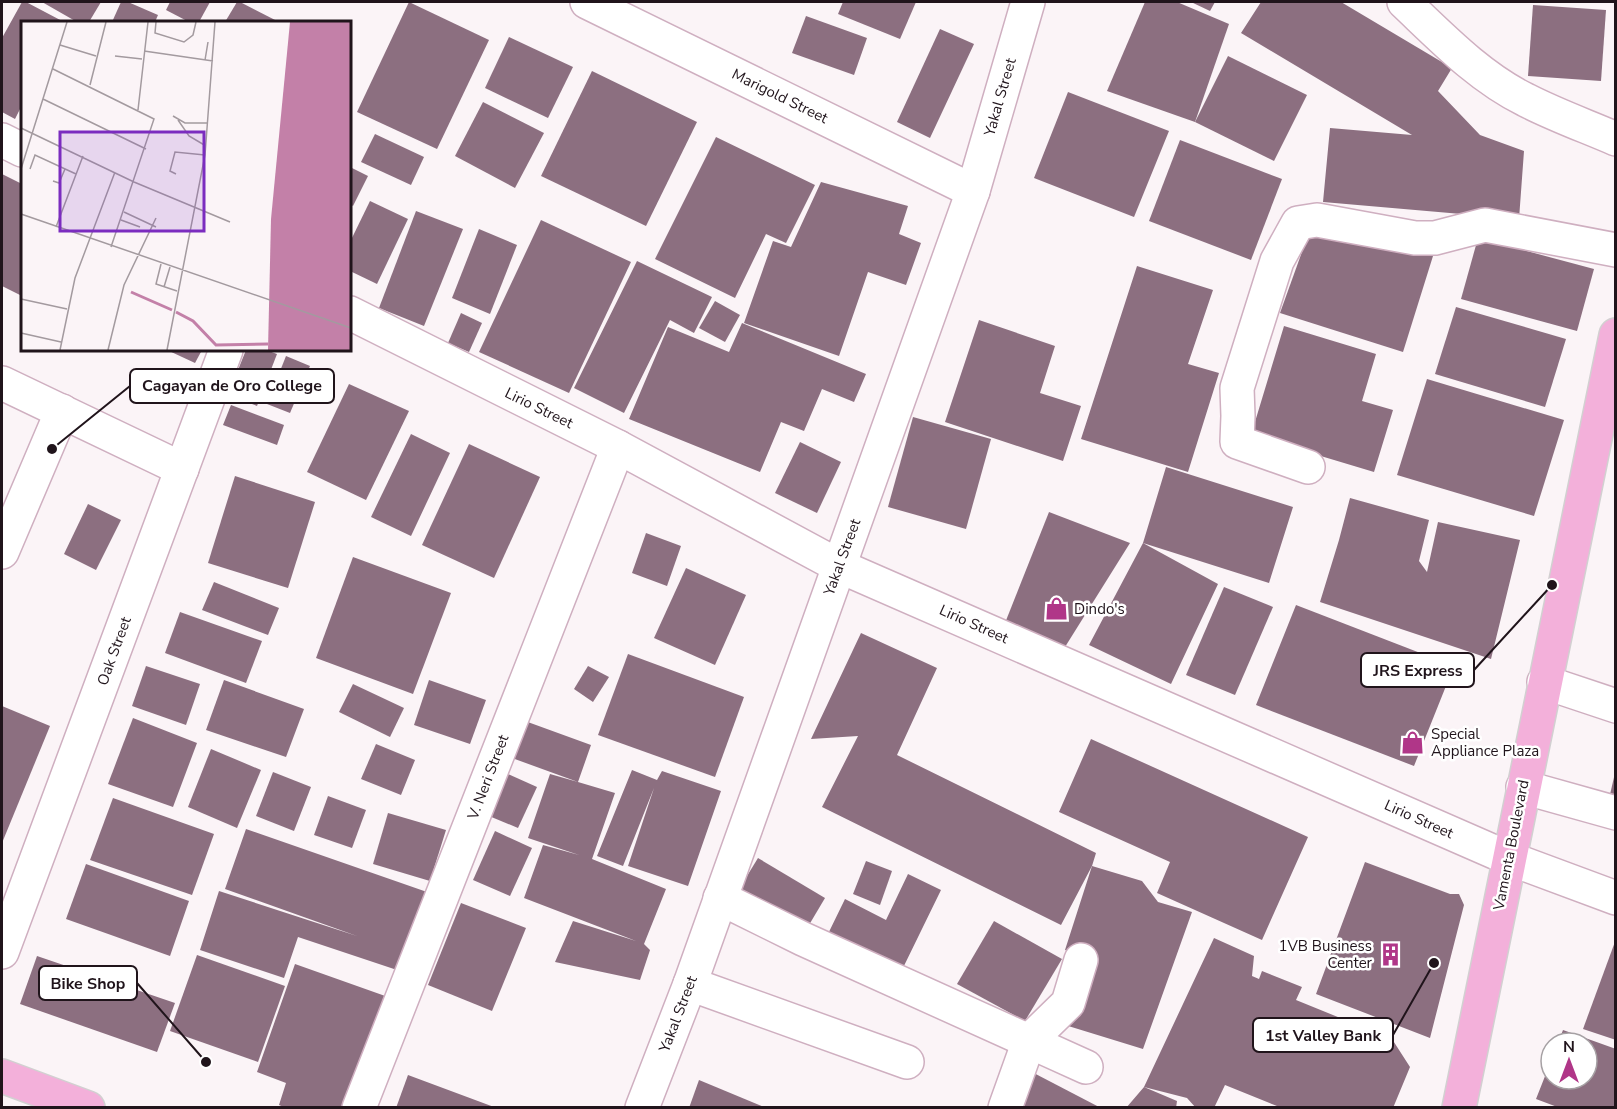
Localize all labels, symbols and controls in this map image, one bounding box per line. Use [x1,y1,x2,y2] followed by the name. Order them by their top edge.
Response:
[21,21,351,351] inset map
[979,55,1021,139] street label: Yakal Street
[729,64,832,128] street label: Marigold Street
[130,369,334,403] callout: Cagayan de Oro College
[142,375,322,397] text: Cagayan de Oro College
[502,383,577,433] street label: Lirio Street
[819,515,865,599] street label: Yakal Street
[1043,596,1069,622] shop icon: Dindo's
[1074,599,1125,619] place label: Dindo's
[936,600,1012,648] street label: Lirio Street
[92,613,136,688] street label: Oak Street
[1361,653,1474,687] callout: JRS Express
[1372,660,1463,682] text: JRS Express
[1431,724,1539,761] place label: Special Appliance Plaza
[1400,730,1426,756] shop icon: Special Appliance Plaza
[462,731,514,823] street label: V. Neri Street
[1488,778,1533,913] street label: Vamenta Boulevard
[1381,795,1457,843] street label: Lirio Street
[1278,936,1373,973] place label: 1VB Business Center
[1377,942,1403,968] building icon: 1VB Business Center
[39,966,137,1000] callout: Bike Shop
[654,972,702,1056] street label: Yakal Street
[51,973,125,995] text: Bike Shop
[1253,1018,1393,1052] callout: 1st Valley Bank
[1265,1025,1381,1047] text: 1st Valley Bank
[1539,1031,1599,1091] north arrow
[1563,1036,1575,1058] text: N

